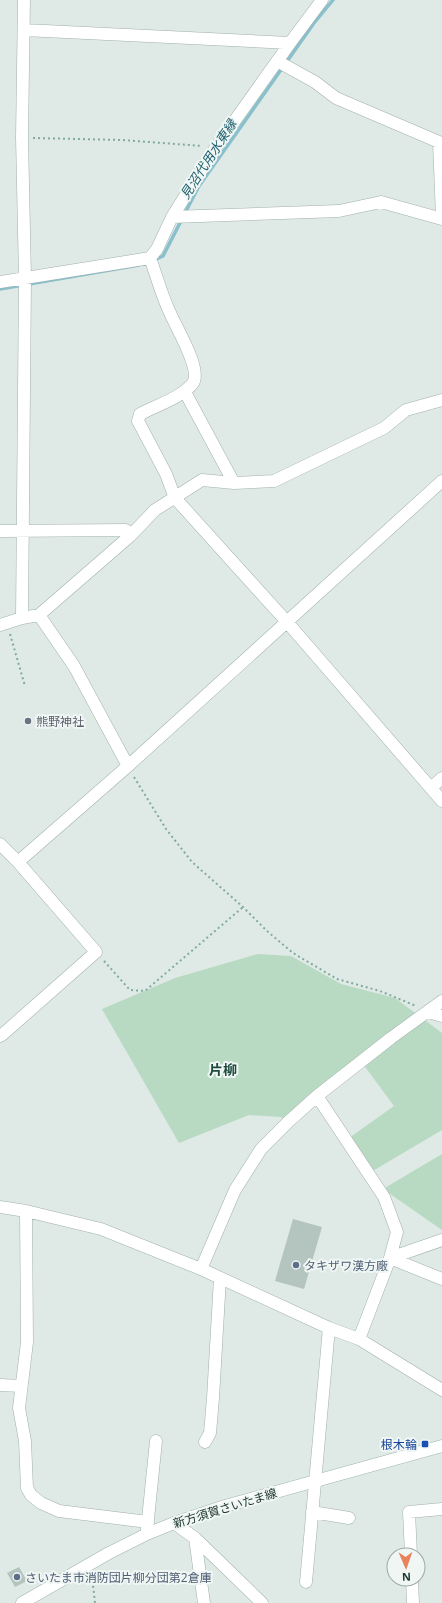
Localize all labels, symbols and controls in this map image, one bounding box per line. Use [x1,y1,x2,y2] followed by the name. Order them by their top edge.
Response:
[176,114,241,202] water label: 見沼代用水東縁
[36,713,84,730] place label: 熊野神社
[23,716,33,726] marker: 熊野神社
[209,1060,237,1079] district label: 片柳
[304,1257,388,1274] place label: タキザワ漢方廠
[291,1260,301,1270] marker: タキザワ漢方廠
[381,1436,417,1453] place label: 根木輪
[420,1439,430,1449] marker: 根木輪
[171,1484,279,1532] street label: 新方須賀さいたま線
[386,1547,426,1587] north arrow
[25,1569,212,1586] place label: さいたま市消防団片柳分団第2倉庫
[402,1570,411,1585] text: N
[12,1572,22,1582] marker: さいたま市消防団片柳分団第2倉庫

